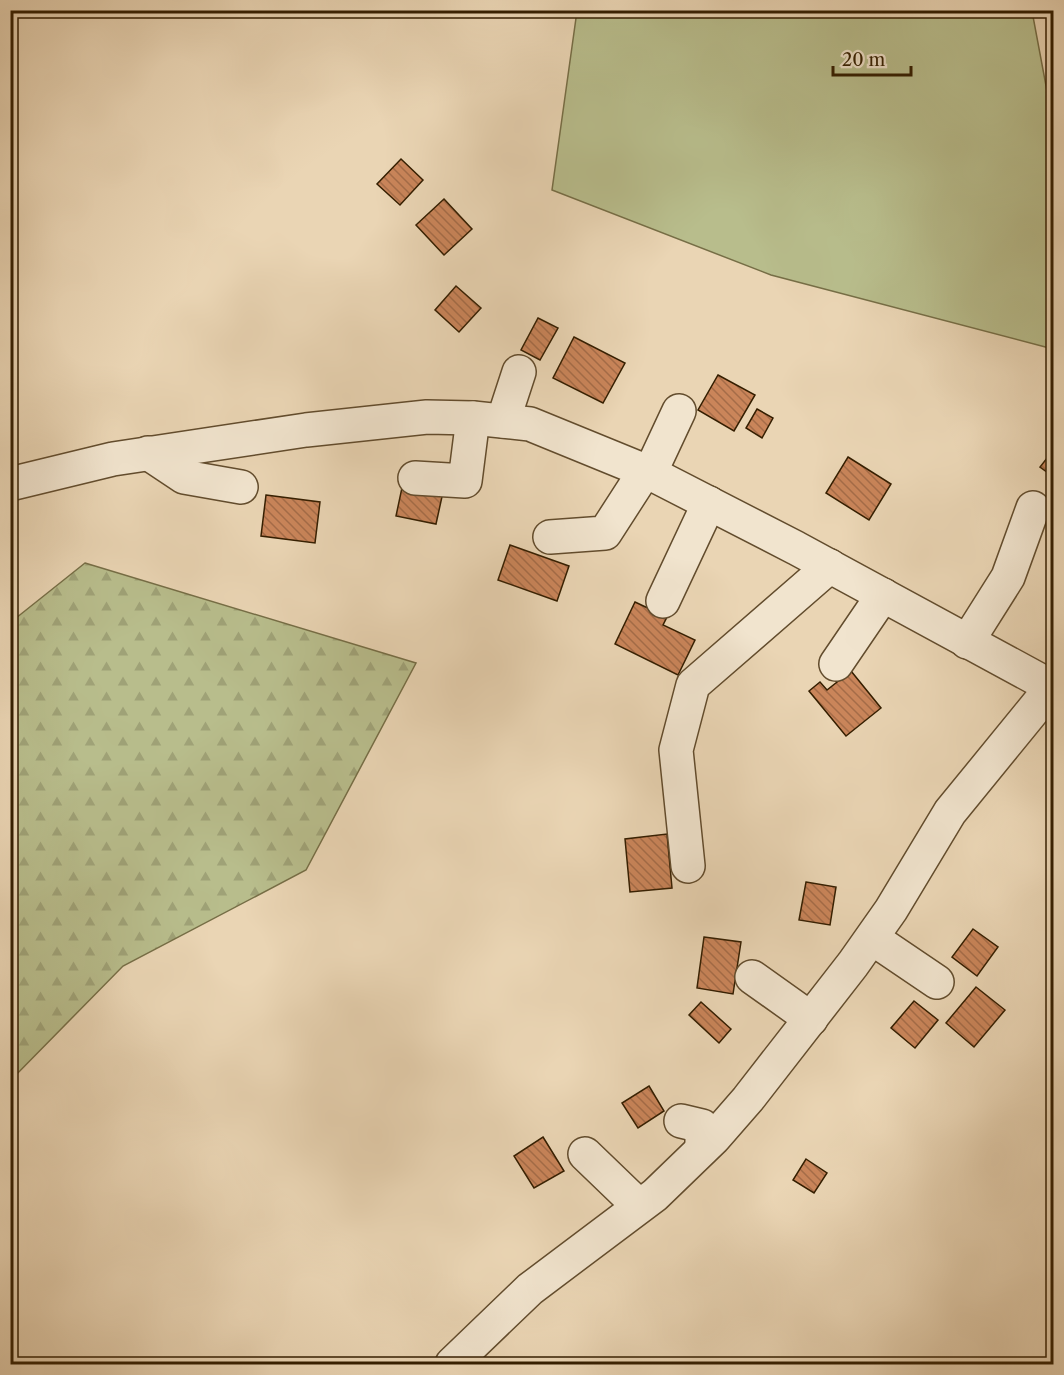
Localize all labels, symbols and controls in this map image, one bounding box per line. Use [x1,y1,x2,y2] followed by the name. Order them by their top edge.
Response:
[833,39,911,77] scale bar
[842,49,886,71] text: 20 m

